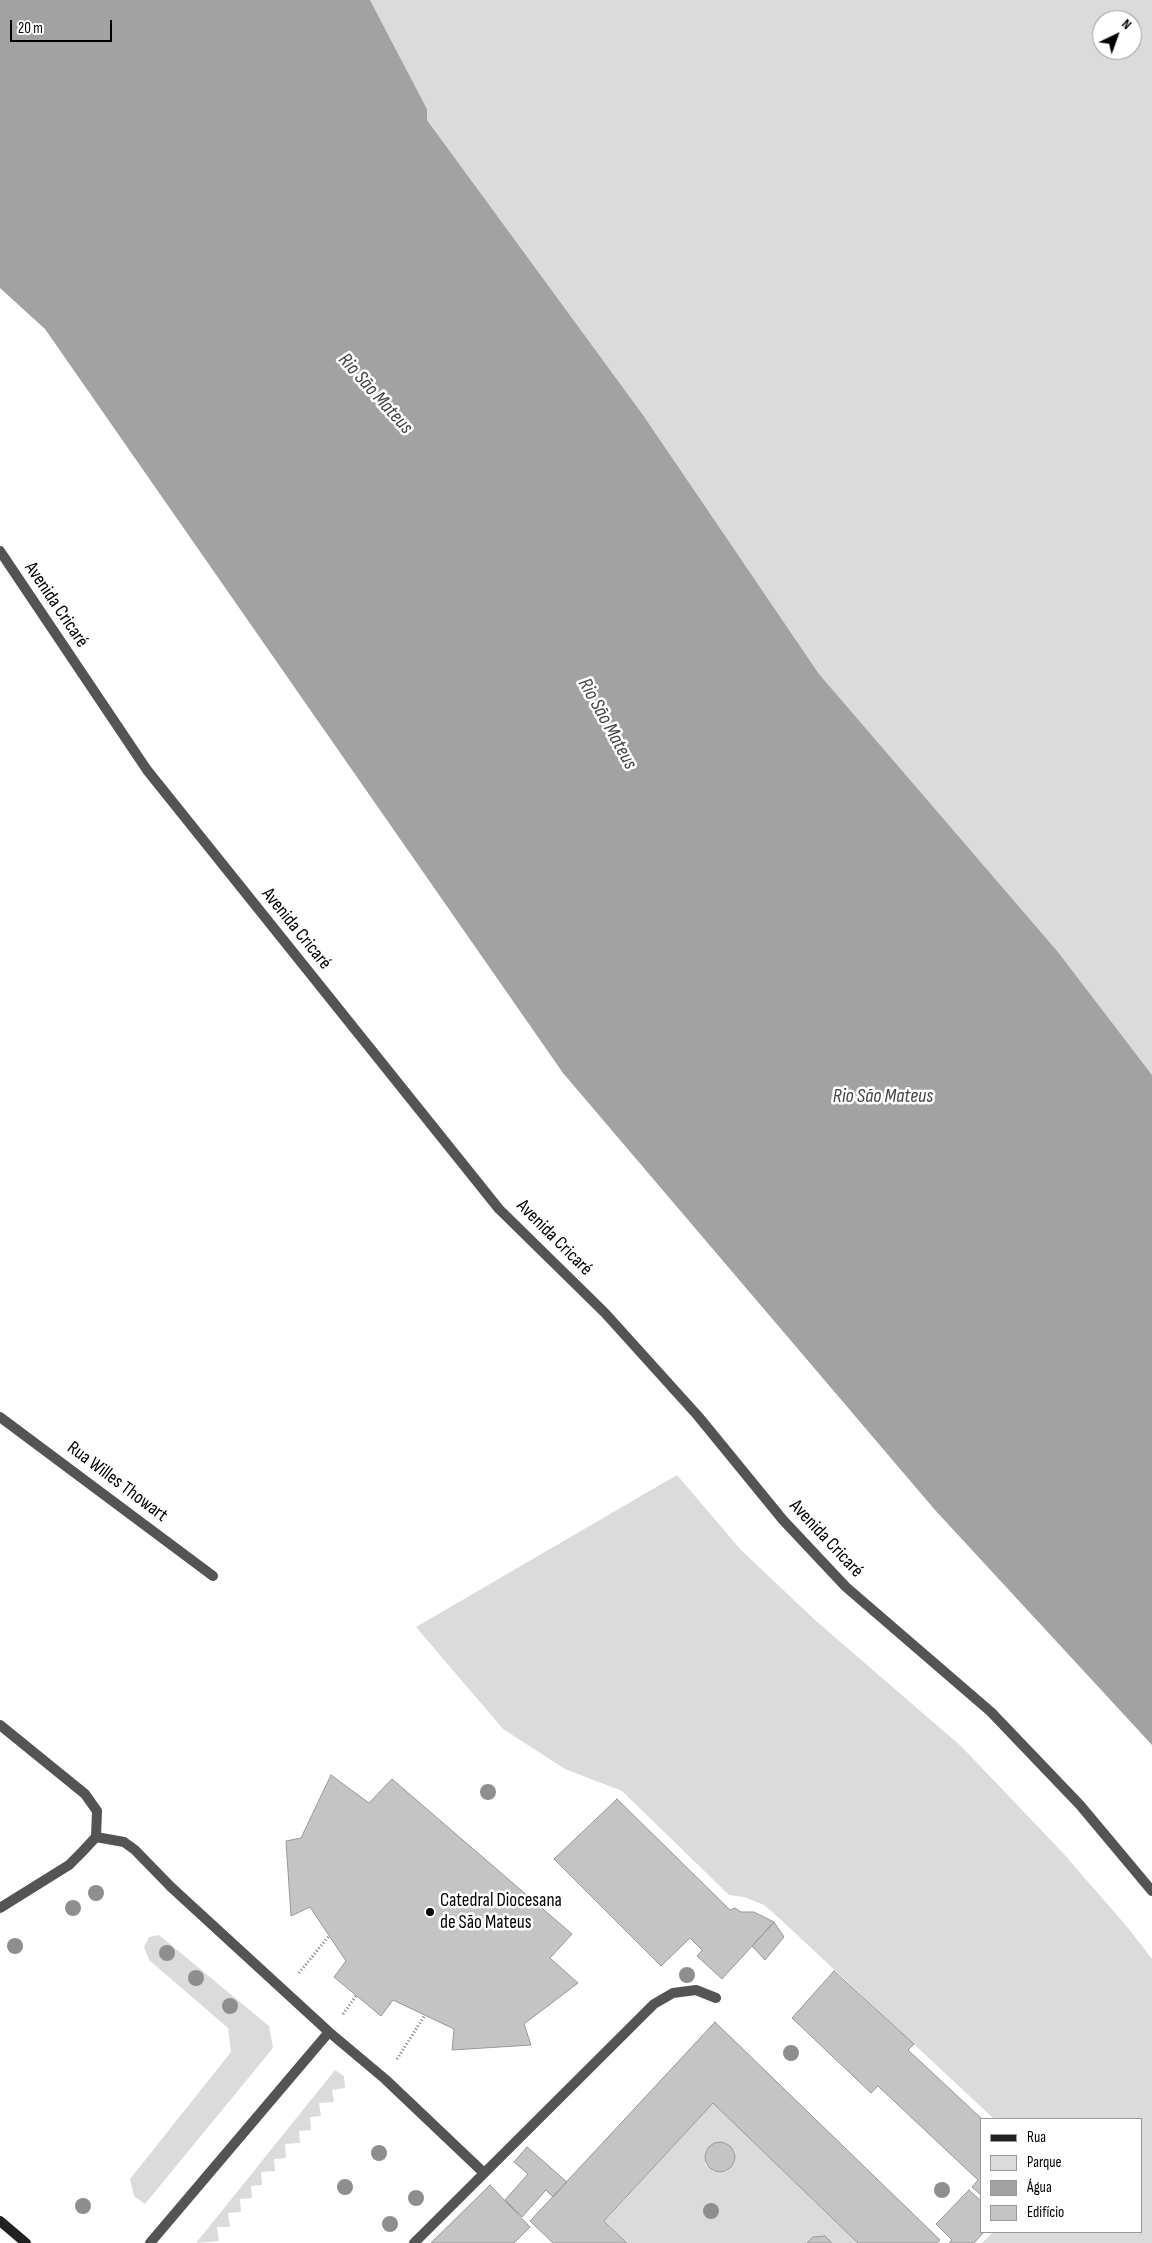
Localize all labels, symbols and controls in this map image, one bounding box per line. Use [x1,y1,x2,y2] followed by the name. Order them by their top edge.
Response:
[12,10,115,42] scale bar
[1092,10,1142,60] north arrow
[1118,15,1135,33] text: N
[18,19,43,38] text: 20 m
[333,349,417,439] water label: Rio São Mateus
[19,558,93,652] street label: Avenida Cricaré
[572,674,642,774] water label: Rio São Mateus
[256,884,336,974] street label: Avenida Cricaré
[833,1085,933,1109] water label: Rio São Mateus
[511,1195,597,1281] street label: Avenida Cricaré
[62,1437,172,1527] street label: Rua Willes Thowart
[784,1495,868,1583] street label: Avenida Cricaré
[440,1890,562,1934] place label: Catedral Diocesana de São Mateus
[424,1906,436,1918] marker: Catedral Diocesana de São Mateus
[980,2118,1142,2233] legend
[1027,2128,1046,2147] text: Rua
[1027,2153,1062,2172] text: Parque
[1027,2178,1052,2197] text: Água
[1027,2203,1064,2222] text: Edifício

